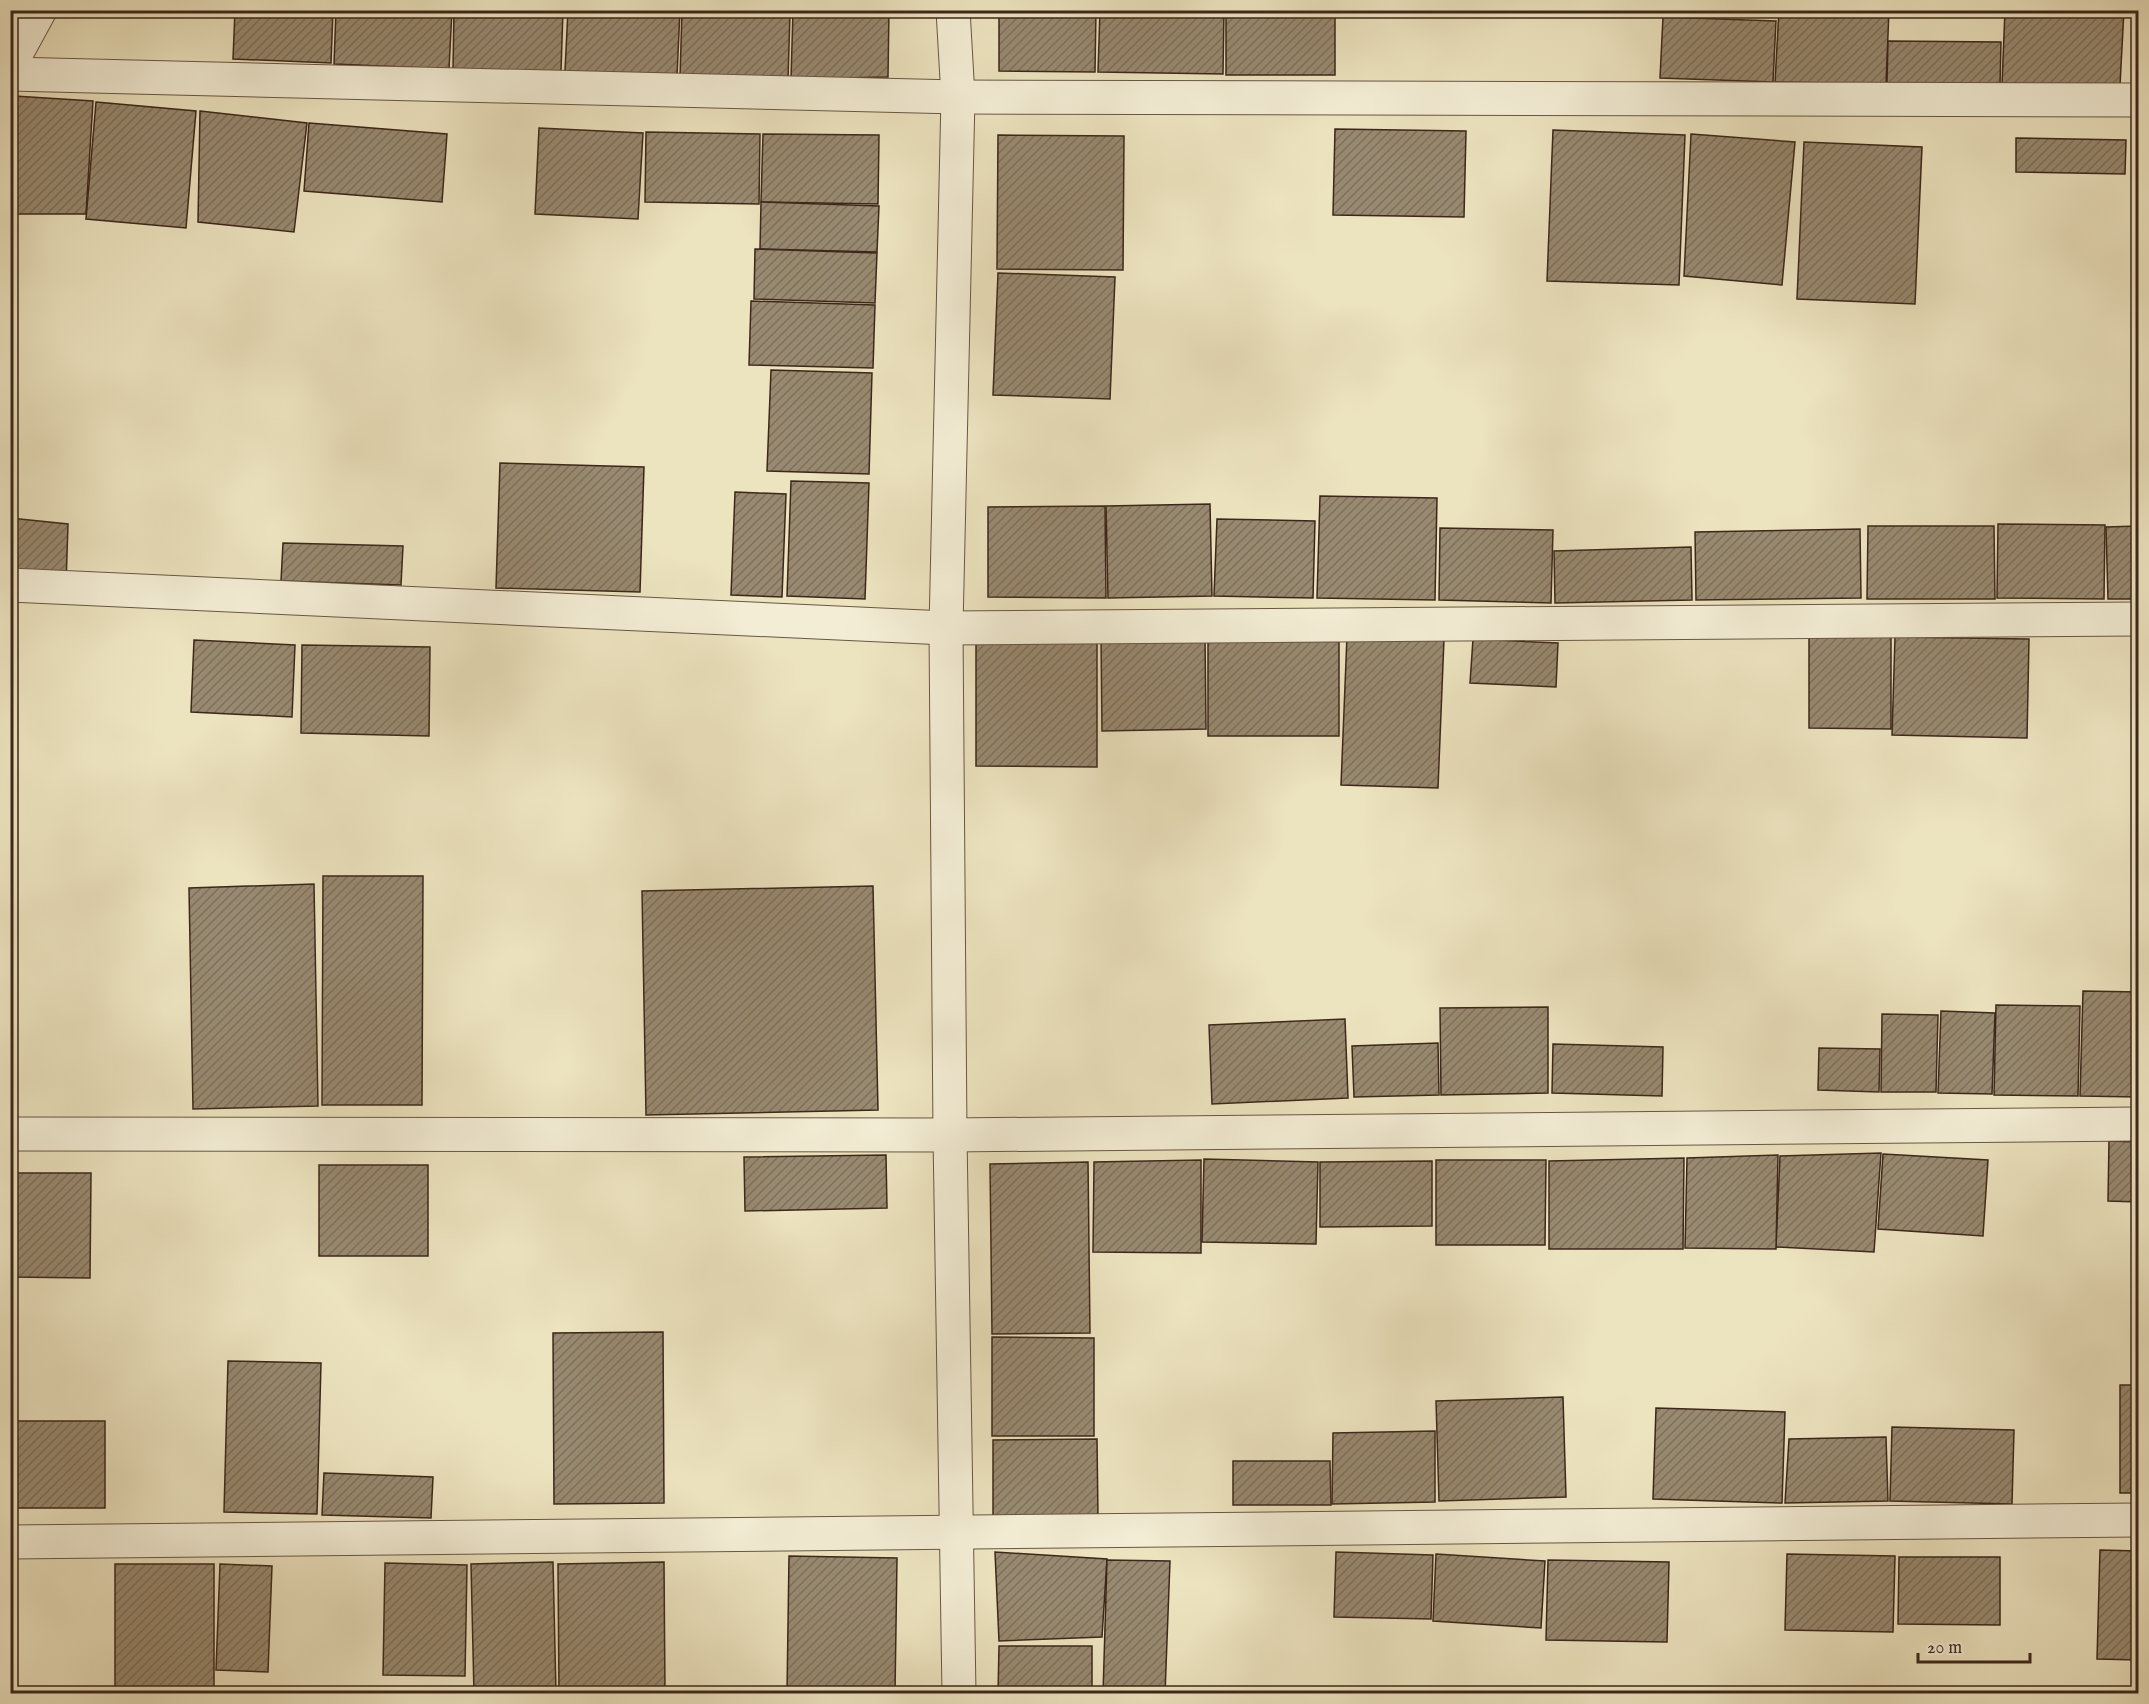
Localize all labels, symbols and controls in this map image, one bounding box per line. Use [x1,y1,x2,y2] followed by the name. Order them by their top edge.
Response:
[1918,1626,2030,1664] scale bar
[1927,1637,1962,1660] text: 20 m

